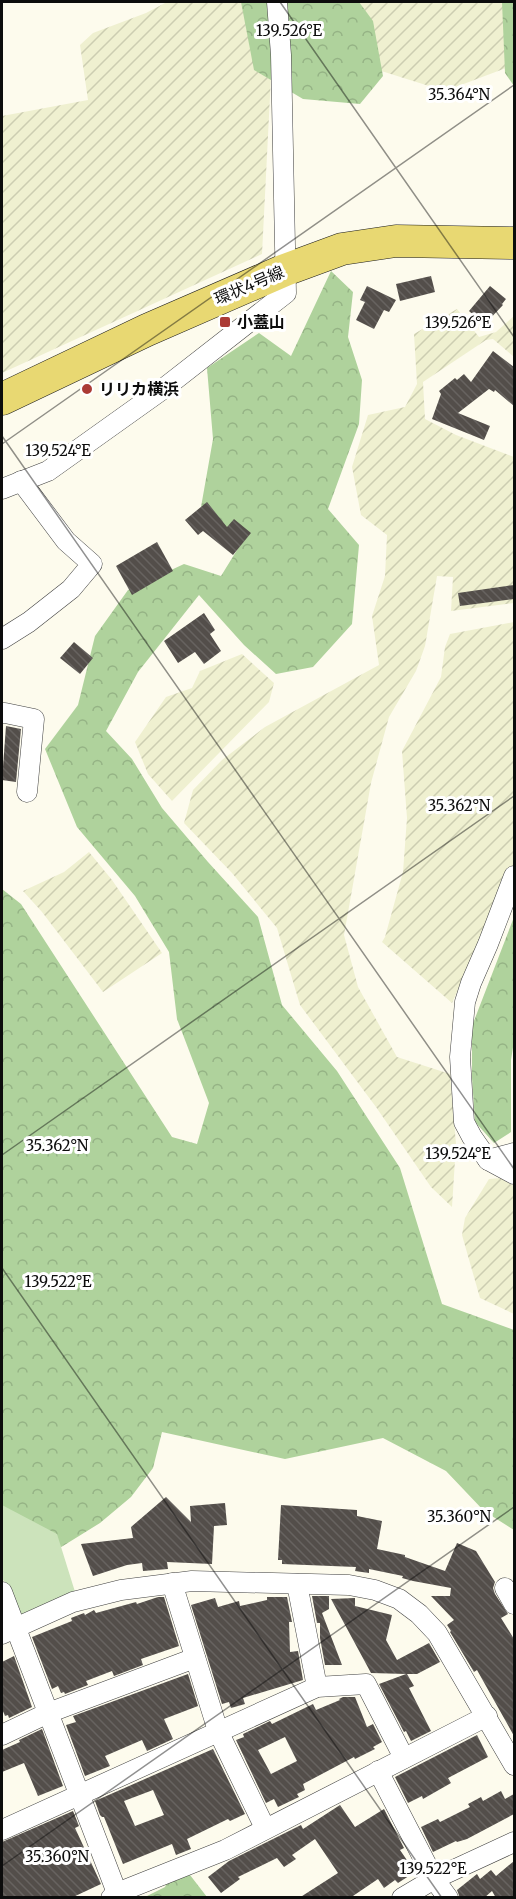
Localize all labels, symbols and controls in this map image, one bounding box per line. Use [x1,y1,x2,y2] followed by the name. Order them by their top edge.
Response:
[256,21,323,40] text: 139.526°E
[428,85,490,104] text: 35.364°N
[211,261,287,309] street label: 環状4号線
[237,312,285,332] place label: 小蓋山
[425,313,492,332] text: 139.526°E
[218,315,232,329] marker: 小蓋山
[99,379,179,399] place label: リリカ横浜
[80,382,94,396] marker: リリカ横浜
[25,441,91,460] text: 139.524°E
[428,796,491,815] text: 35.362°N
[26,1136,89,1155] text: 35.362°N
[425,1144,491,1163] text: 139.524°E
[25,1272,92,1291] text: 139.522°E
[427,1507,491,1526] text: 35.360°N
[25,1847,89,1866] text: 35.360°N
[400,1859,467,1878] text: 139.522°E

